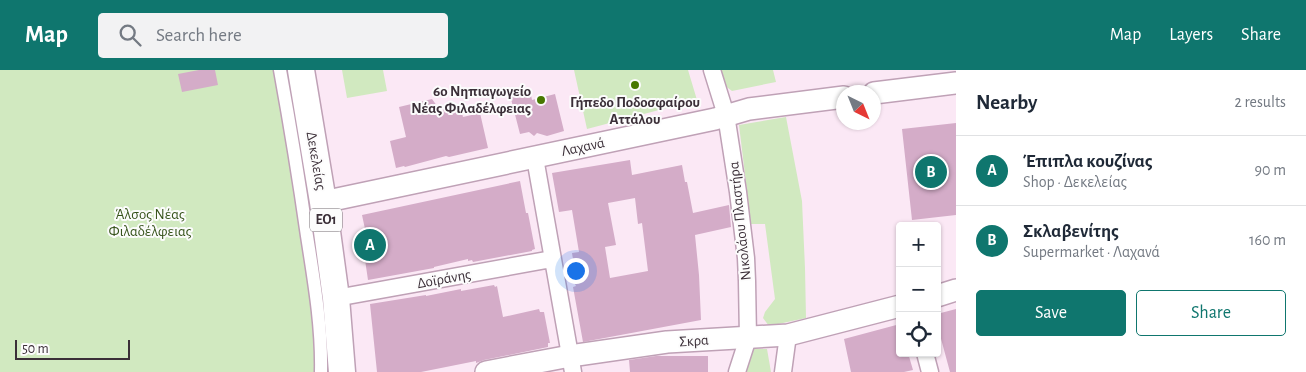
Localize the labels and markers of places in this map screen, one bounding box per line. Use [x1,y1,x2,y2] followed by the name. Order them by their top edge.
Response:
[629,79,641,91] marker: Γήπεδο Ποδοσφαίρου Αττάλου
[411,84,531,116] place label: 6ο Νηπιαγωγείο Νέας Φιλαδέλφειας
[535,94,547,106] marker: 6ο Νηπιαγωγείο Νέας Φιλαδέλφειας
[570,95,700,127] place label: Γήπεδο Ποδοσφαίρου Αττάλου
[915,153,947,191] pin: B
[354,226,386,264] pin: A

